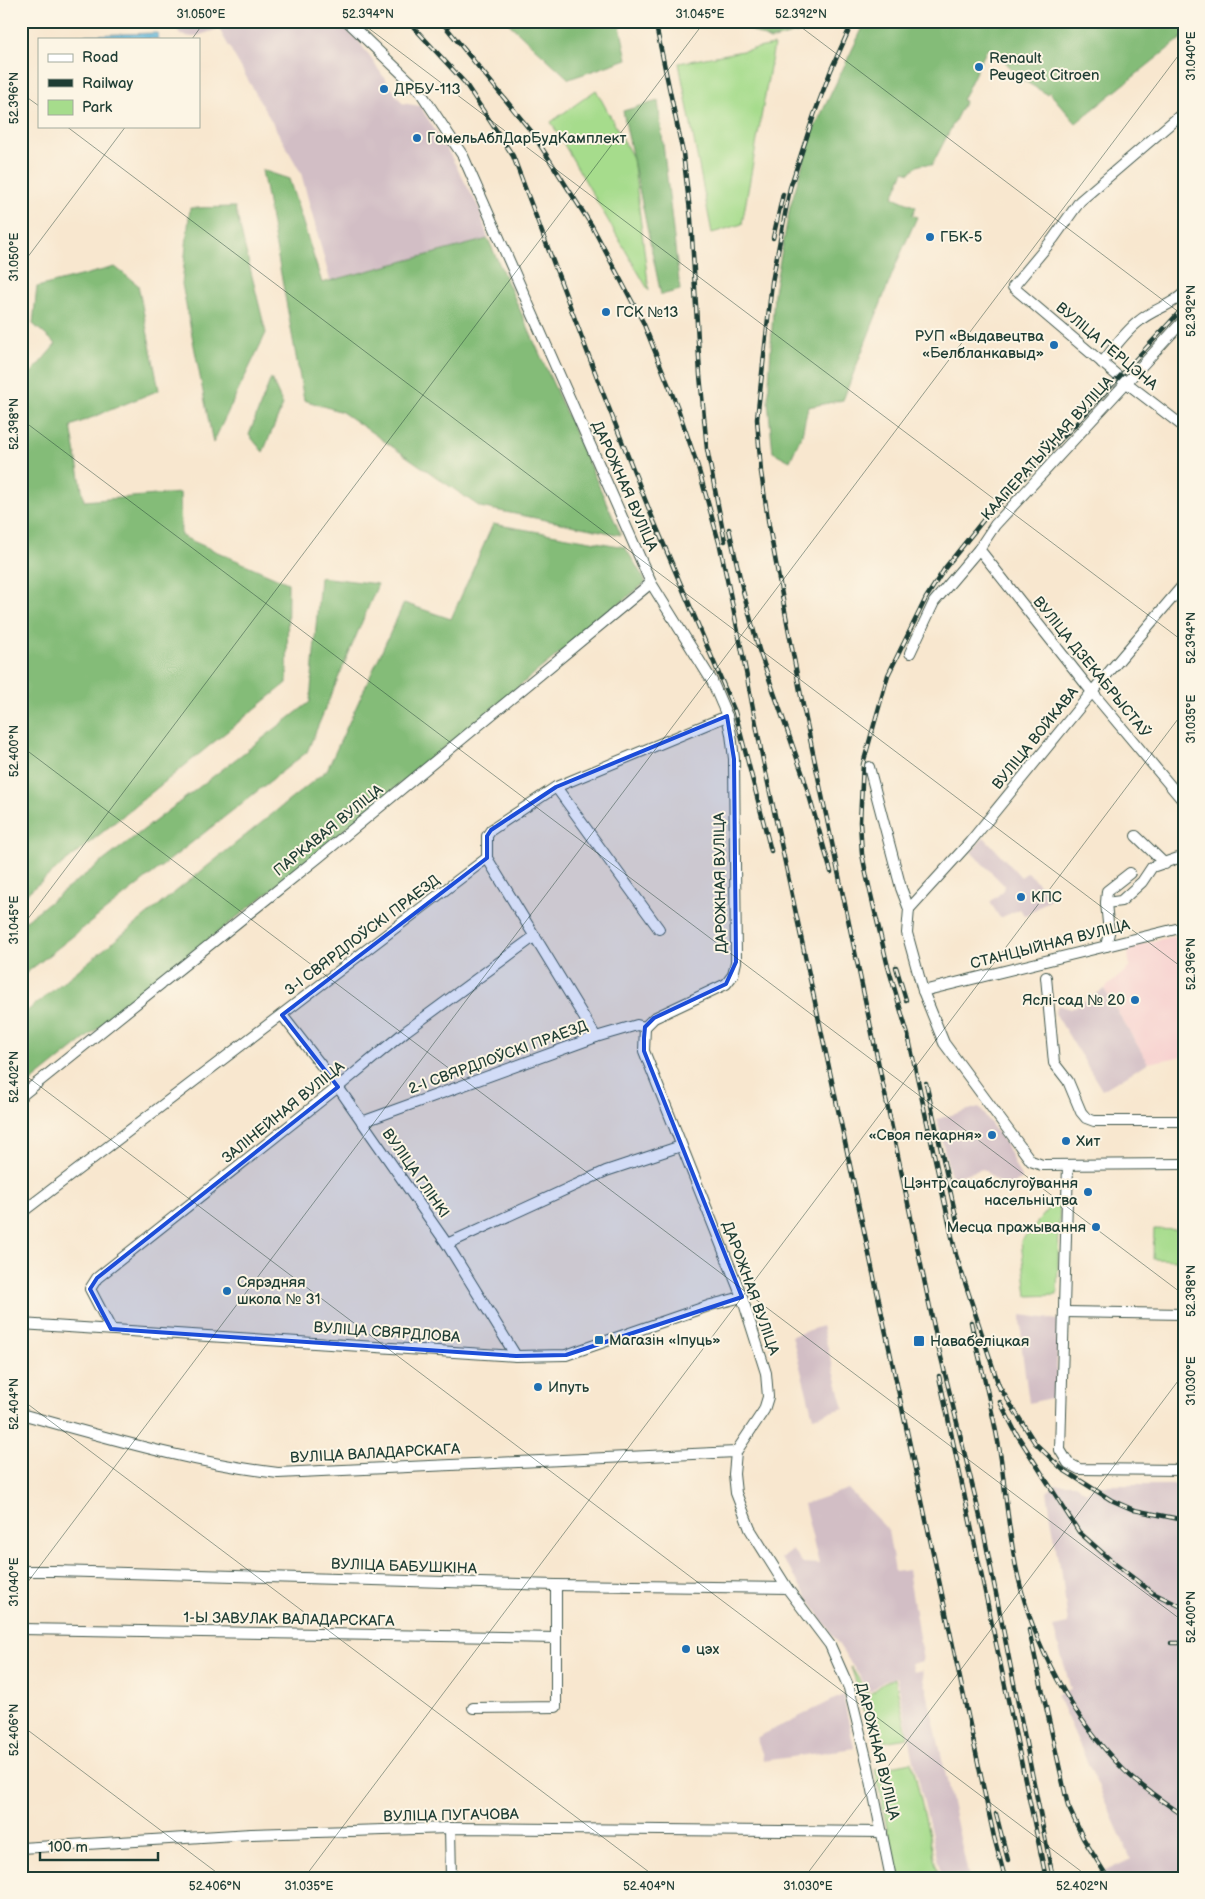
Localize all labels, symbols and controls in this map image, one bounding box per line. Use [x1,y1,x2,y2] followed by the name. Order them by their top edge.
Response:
[177,7,225,22] text: 31.050°E
[342,7,394,22] text: 52.394°N
[676,7,725,22] text: 31.045°E
[775,7,827,22] text: 52.392°N
[1184,31,1199,81] text: 31.040°E
[38,38,200,128] legend
[82,48,118,67] text: Road
[989,49,1099,85] place label: Renault Peugeot Citroen
[973,61,985,73] marker: Renault Peugeot Citroen
[7,72,22,124] text: 52.396°N
[82,74,133,93] text: Railway
[394,80,461,99] place label: ДРБУ-113
[378,83,390,95] marker: ДРБУ-113
[82,98,113,117] text: Park
[427,129,626,148] place label: ГомельАблДарБудКамплект
[411,132,423,144] marker: ГомельАблДарБудКамплект
[940,228,982,247] place label: ГБК-5
[924,231,936,243] marker: ГБК-5
[7,233,22,281] text: 31.050°E
[1184,285,1199,337] text: 52.392°N
[1052,298,1162,395] street label: ВУЛІЦА ГЕРЦЭНА
[616,303,678,322] place label: ГСК №13
[600,306,612,318] marker: ГСК №13
[915,327,1044,363] place label: РУП «Выдавецтва «Белбланкавыд»
[1048,339,1060,351] marker: РУП «Выдавецтва «Белбланкавыд»
[977,371,1118,525] street label: КААПЕРАТЫЎНАЯ ВУЛІЦА
[7,398,22,450] text: 52.398°N
[587,418,662,555] street label: ДАРОЖНАЯ ВУЛІЦА
[1029,593,1155,742] street label: ВУЛІЦА ДЗЕКАБРЫСТАЎ
[1184,612,1199,664] text: 52.394°N
[988,682,1083,793] street label: ВУЛІЦА ВОЙКАВА
[1184,694,1199,743] text: 31.035°E
[7,725,22,777] text: 52.400°N
[270,780,388,880] street label: ПАРКАВАЯ ВУЛІЦА
[710,811,731,954] street label: ДАРОЖНАЯ ВУЛІЦА
[281,870,444,1000] street label: 3-І СВЯРДЛОЎСКІ ПРАЕЗД
[1031,888,1062,907] place label: КПС
[1015,891,1027,903] marker: КПС
[7,895,22,944] text: 31.045°E
[968,915,1133,973] street label: СТАНЦЫЙНАЯ ВУЛІЦА
[1184,938,1199,990] text: 52.396°N
[1022,991,1125,1010] place label: Яслі-сад № 20
[1129,994,1141,1006] marker: Яслі-сад № 20
[406,1016,591,1099] street label: 2-І СВЯРДЛОЎСКІ ПРАЕЗД
[7,1051,22,1103] text: 52.402°N
[218,1057,349,1168] street label: ЗАЛІНЕЙНАЯ ВУЛІЦА
[378,1125,453,1222] street label: ВУЛІЦА ГЛІНКІ
[869,1126,982,1145] place label: «Своя пекарня»
[986,1129,998,1141] marker: «Своя пекарня»
[1076,1132,1100,1151] place label: Хит
[1060,1135,1072,1147] marker: Хит
[904,1174,1078,1210] place label: Цэнтр сацабслугоўвання насельніцтва
[1082,1186,1094,1198] marker: Цэнтр сацабслугоўвання насельніцтва
[947,1218,1086,1237] place label: Месца пражывання
[718,1219,784,1358] street label: ДАРОЖНАЯ ВУЛІЦА
[1090,1221,1102,1233] marker: Месца пражывання
[1184,1265,1199,1317] text: 52.398°N
[237,1273,321,1309] place label: Сярэдняя школа № 31
[221,1285,233,1297] marker: Сярэдняя школа № 31
[313,1318,462,1347] street label: ВУЛІЦА СВЯРДЛОВА
[609,1331,721,1350] place label: Магазін «Іпуць»
[930,1332,1029,1351] place label: Навабеліцкая
[593,1334,605,1346] marker: Магазін «Іпуць»
[912,1334,926,1348] marker: Навабеліцкая
[1184,1356,1199,1406] text: 31.030°E
[7,1378,22,1430] text: 52.404°N
[548,1378,590,1397] place label: Ипуть
[532,1381,544,1393] marker: Ипуть
[289,1440,462,1467] street label: ВУЛІЦА ВАЛАДАРСКАГА
[331,1554,478,1579] street label: ВУЛІЦА БАБУШКІНА
[7,1557,22,1607] text: 31.040°E
[1184,1591,1199,1643] text: 52.400°N
[183,1608,396,1631] street label: 1-Ы ЗАВУЛАК ВАЛАДАРСКАГА
[696,1640,719,1659] place label: цэх
[680,1643,692,1655] marker: цэх
[851,1680,904,1823] street label: ДАРОЖНАЯ ВУЛІЦА
[7,1704,22,1756] text: 52.406°N
[383,1805,520,1826] street label: ВУЛІЦА ПУГАЧОВА
[40,1829,158,1861] scale bar
[48,1838,88,1857] text: 100 m
[189,1879,241,1894] text: 52.406°N
[285,1879,334,1894] text: 31.035°E
[623,1879,675,1894] text: 52.404°N
[783,1879,833,1894] text: 31.030°E
[1056,1879,1108,1894] text: 52.402°N

